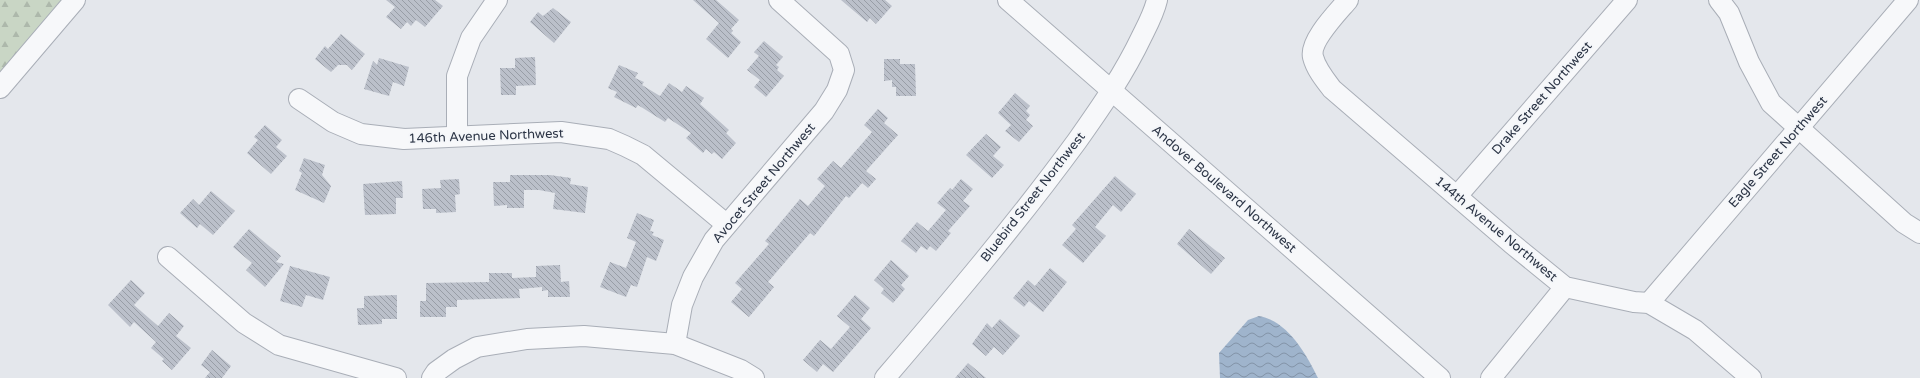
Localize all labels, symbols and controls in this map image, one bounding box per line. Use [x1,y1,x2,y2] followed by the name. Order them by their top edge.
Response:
[1488,38,1596,158] street label: Drake Street Northwest
[1725,93,1831,211] street label: Eagle Street Northwest
[709,120,819,246] street label: Avocet Street Northwest
[1148,122,1300,256] street label: Andover Boulevard Northwest
[408,125,564,147] street label: 146th Avenue Northwest
[977,129,1089,265] street label: Bluebird Street Northwest
[1431,173,1561,285] street label: 144th Avenue Northwest

